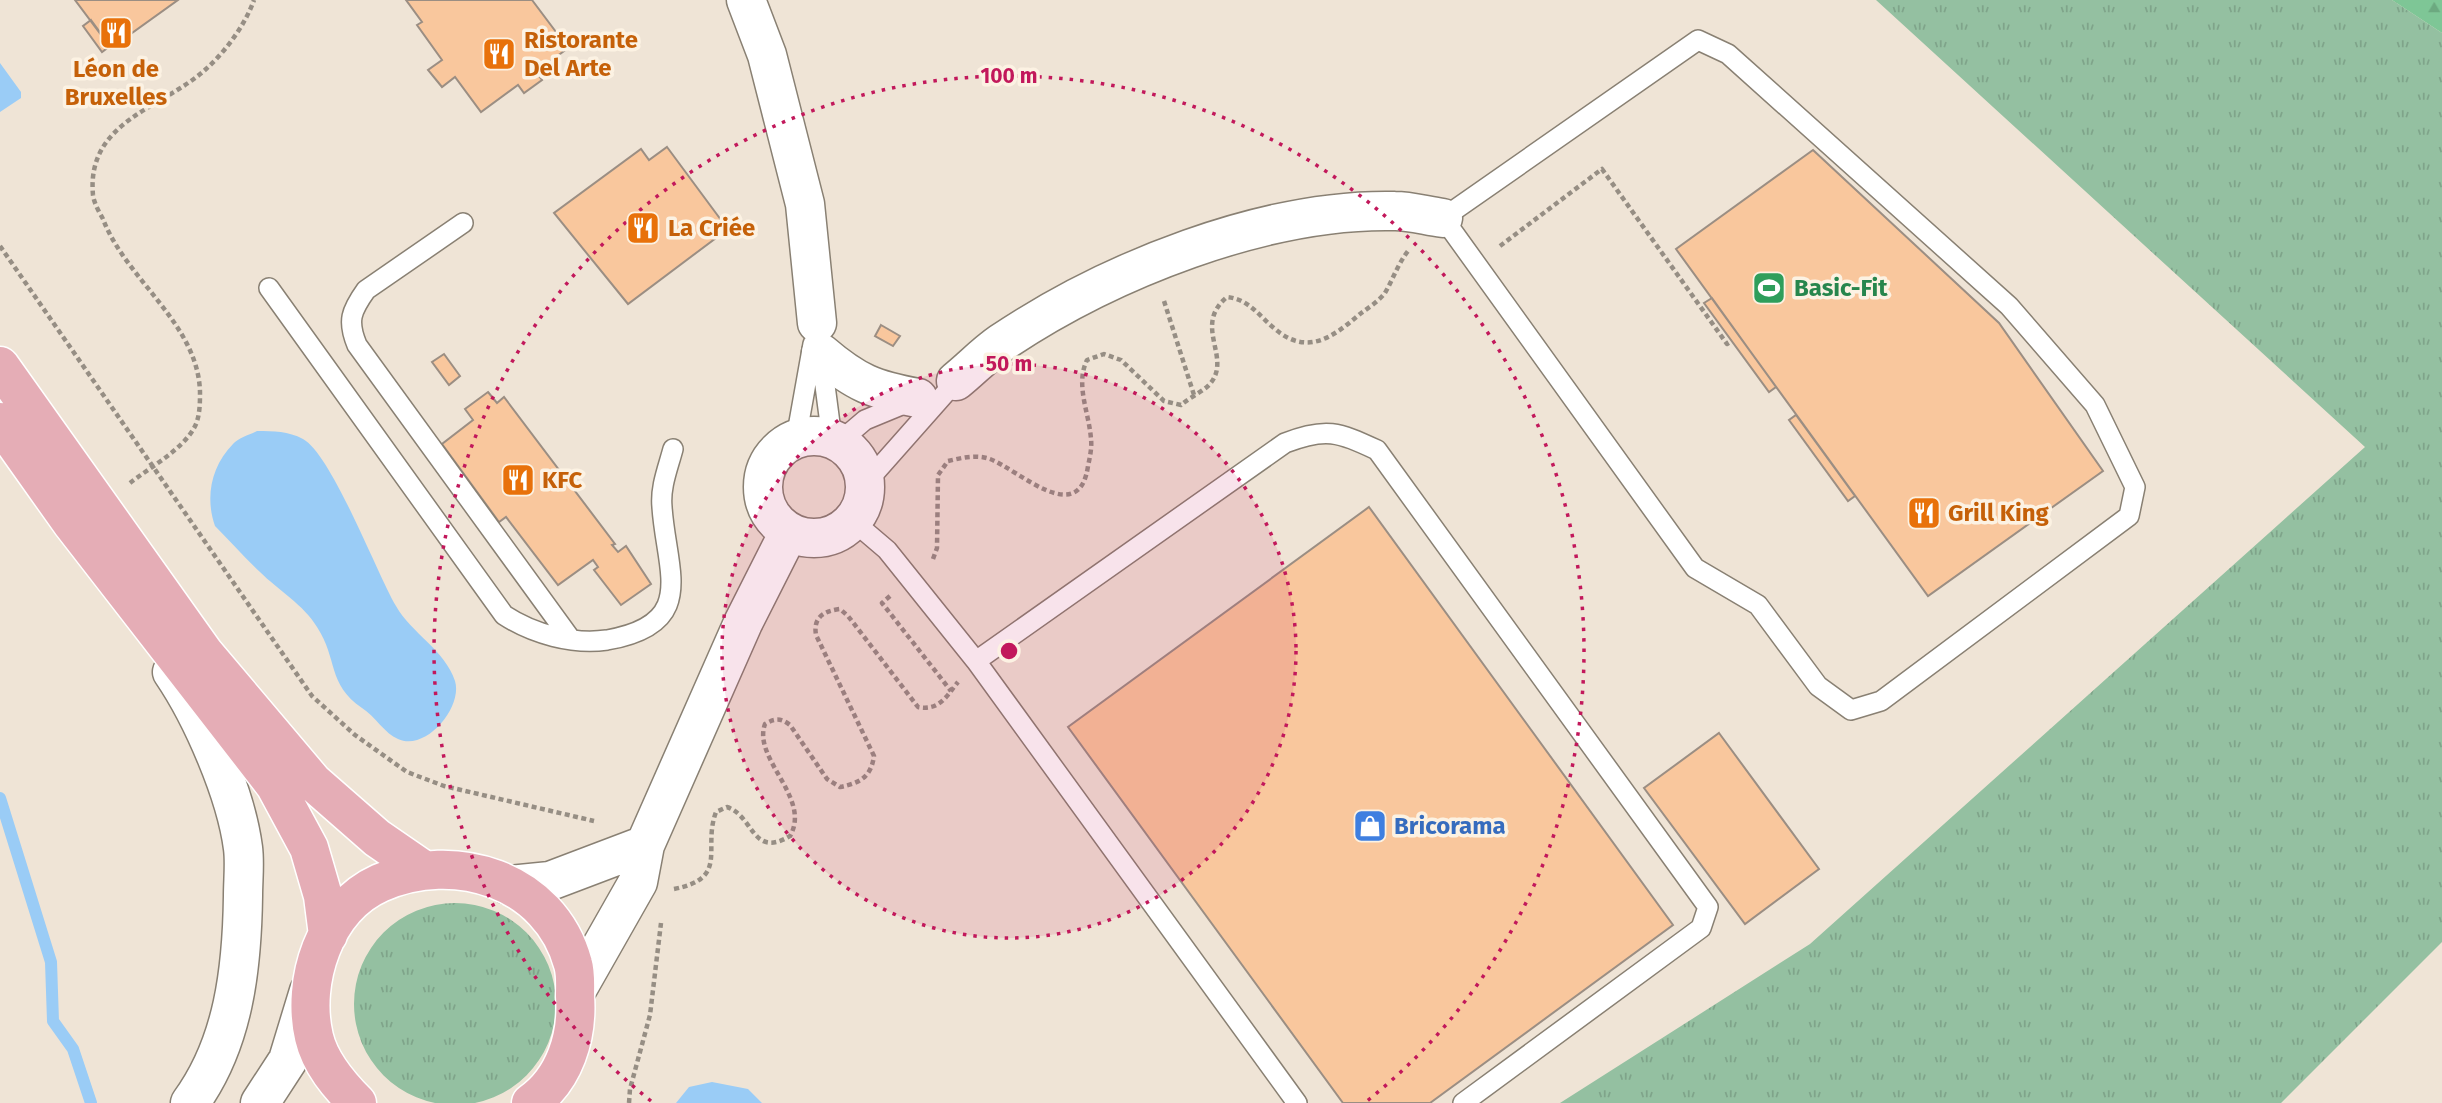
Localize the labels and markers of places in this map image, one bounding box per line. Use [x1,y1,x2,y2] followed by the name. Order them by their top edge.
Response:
[97,14,135,52] restaurant icon: Léon de Bruxelles
[524,26,638,82] place label: Ristorante Del Arte
[480,35,518,73] restaurant icon: Ristorante Del Arte
[65,55,168,111] place label: Léon de Bruxelles
[624,209,662,247] restaurant icon: La Criée
[668,214,755,242] place label: La Criée
[1750,269,1788,307] sports icon: Basic-Fit
[1794,274,1888,302] place label: Basic-Fit
[499,461,537,499] restaurant icon: KFC
[542,466,582,494] place label: KFC
[1905,494,1943,532] restaurant icon: Grill King
[1948,499,2050,527] place label: Grill King
[997,639,1021,663] centre of rings
[1351,807,1389,845] shop icon: Bricorama
[1394,812,1506,840] place label: Bricorama

